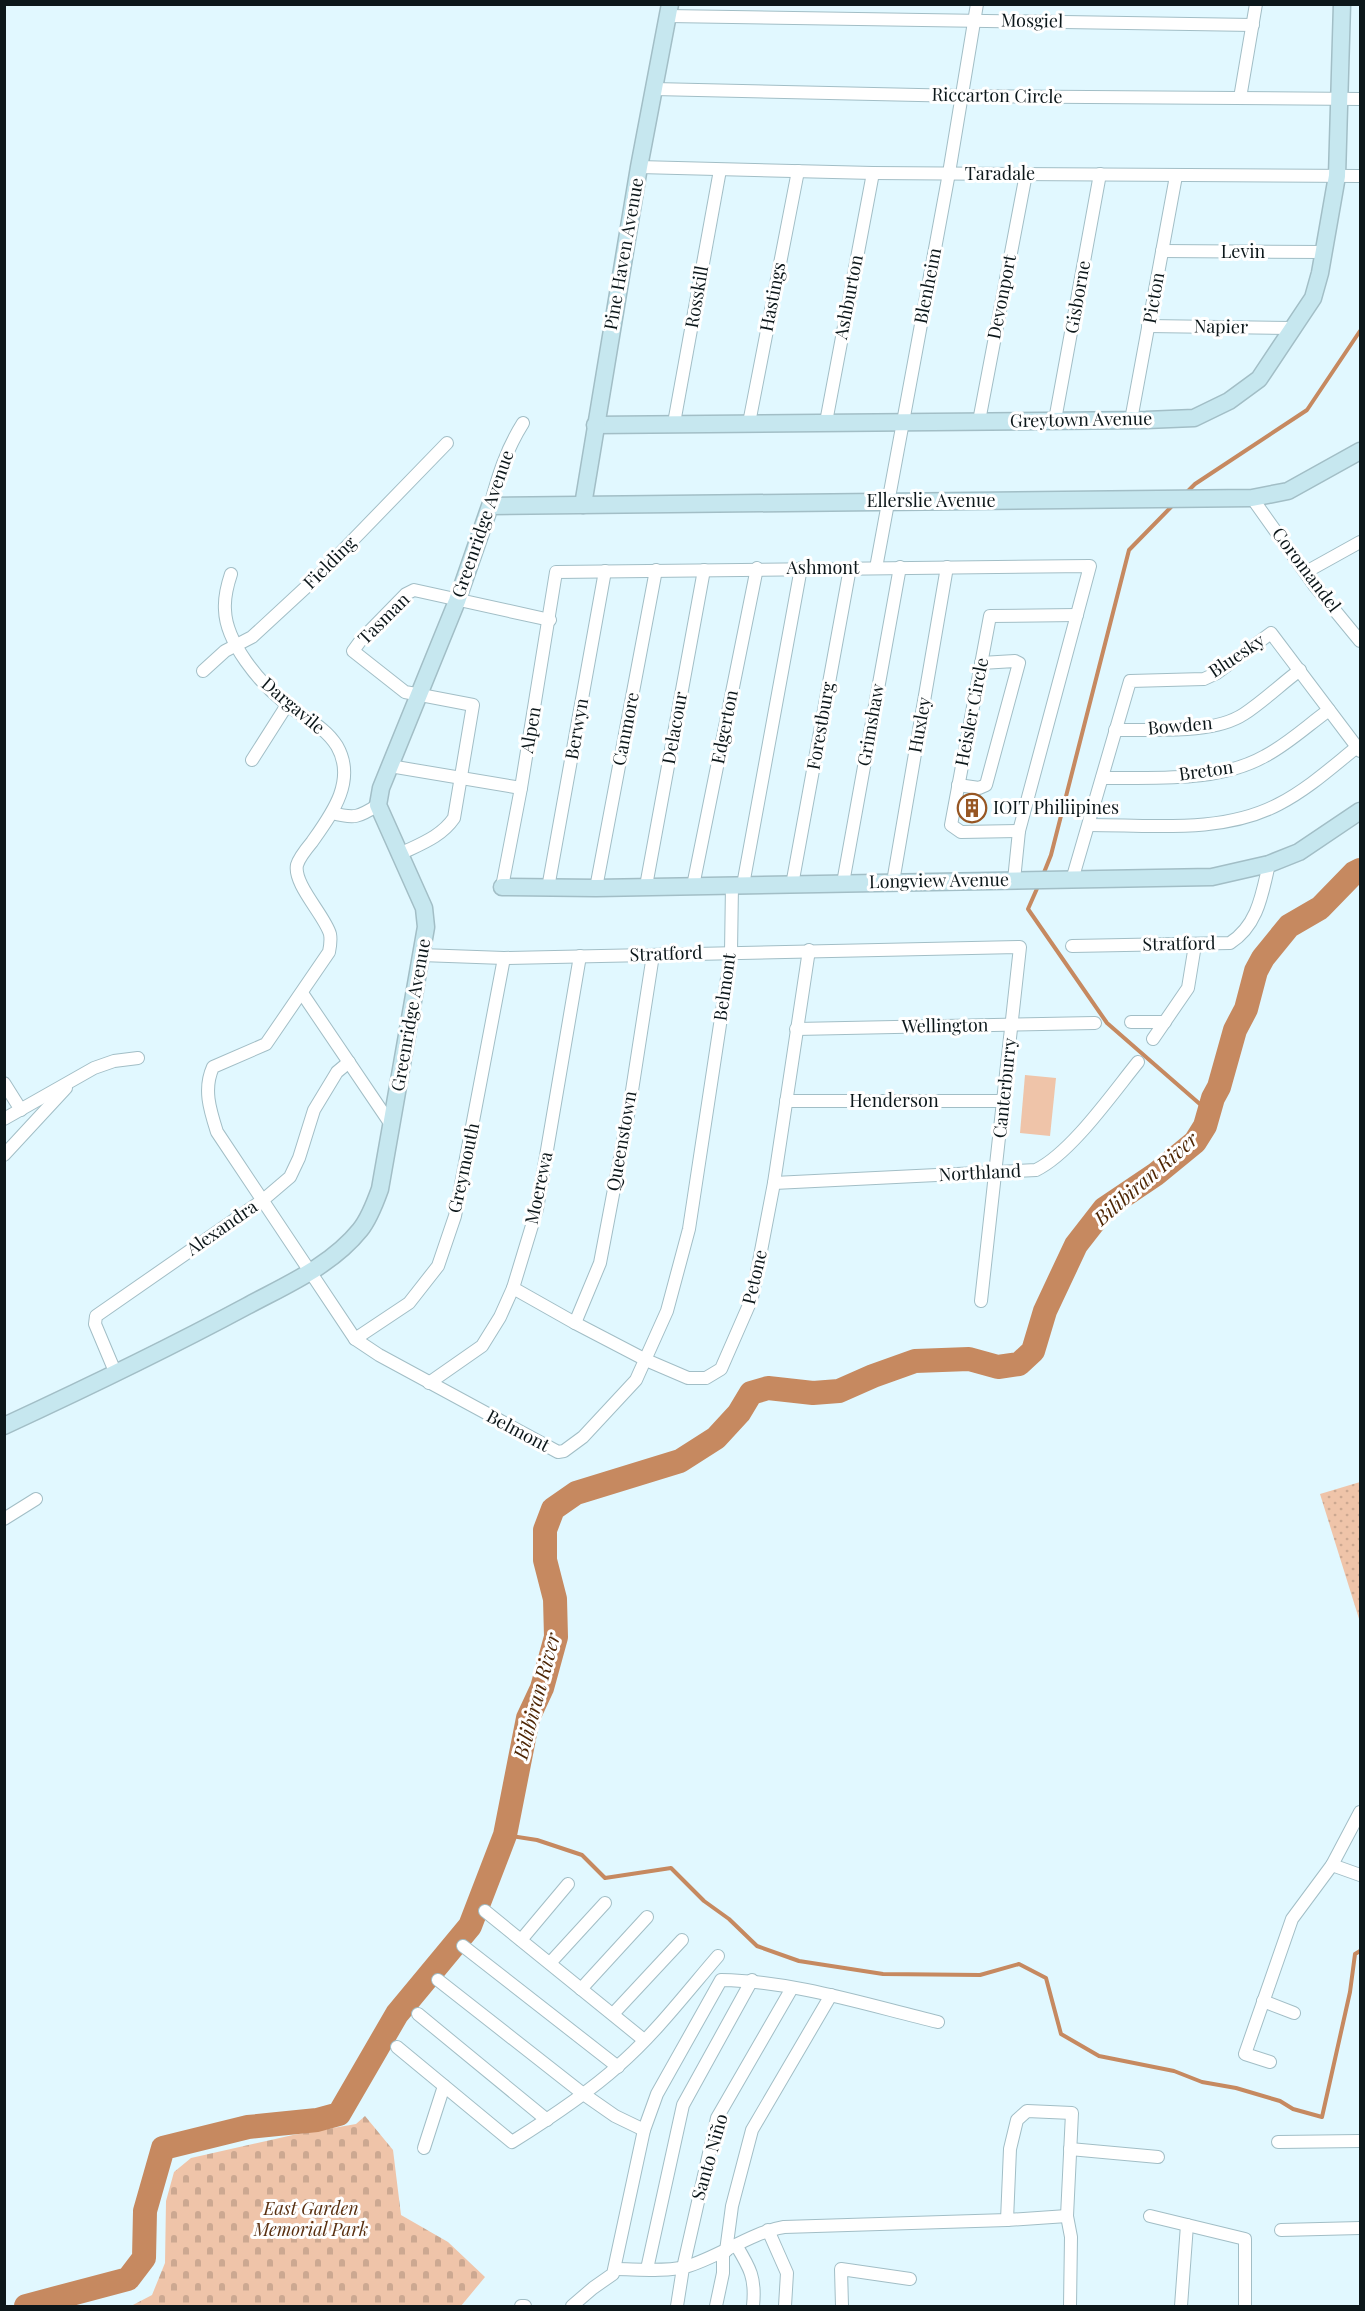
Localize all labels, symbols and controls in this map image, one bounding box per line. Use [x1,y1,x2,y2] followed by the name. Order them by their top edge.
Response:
[1001,7,1063,33] street label: Mosgiel
[931,82,1063,108] street label: Riccarton Circle
[965,161,1035,185] street label: Taradale
[598,176,648,332] street label: Pine Haven Avenue
[1221,239,1265,263] street label: Levin
[908,246,946,326] street label: Blenheim
[828,252,868,342] street label: Ashburton
[981,252,1021,341] street label: Devonport
[1059,258,1095,335] street label: Gisborne
[754,260,790,334] street label: Hastings
[679,264,713,330] street label: Rosskill
[1137,270,1169,325] street label: Picton
[1194,314,1248,338] street label: Napier
[1010,406,1152,432] street label: Greytown Avenue
[446,447,519,601] street label: Greenridge Avenue
[866,488,996,512] street label: Ellerslie Avenue
[1267,522,1347,617] street label: Coromandel
[298,530,361,594] street label: Fielding
[786,555,860,579] street label: Ashmont
[352,587,414,649] street label: Tasman
[1204,628,1269,683] street label: Bluesky
[949,655,993,768] street label: Heisler Circle
[257,672,331,739] street label: Dargavile
[800,679,840,772] street label: Forestburg
[851,682,889,768] street label: Grimshaw
[705,688,743,766] street label: Edgerton
[606,690,644,768] street label: Canmore
[656,690,692,766] street label: Delacour
[902,695,936,755] street label: Huxley
[559,696,593,761] street label: Berwyn
[514,704,546,756] street label: Alpen
[1147,710,1214,740] street label: Bowden
[1177,754,1235,786] street label: Breton
[956,792,988,824] building icon: IOIT Philiipines
[993,795,1119,819] place label: IOIT Philiipines
[869,867,1009,893] street label: Longview Avenue
[1142,930,1216,956] street label: Stratford
[385,937,435,1093] street label: Greenridge Avenue
[629,940,703,966] street label: Stratford
[707,951,741,1022] street label: Belmont
[900,1012,989,1038] street label: Wellington
[987,1036,1021,1139] street label: Canterburry
[849,1088,939,1112] street label: Henderson
[600,1089,642,1193] street label: Queenstown
[442,1120,484,1215] street label: Greymouth
[1087,1124,1204,1231] water label: Bilibiran River
[519,1149,557,1226] street label: Moerewa
[938,1158,1022,1186] street label: Northland
[180,1194,262,1261] street label: Alexandra
[736,1247,772,1307] street label: Petone
[483,1403,555,1457] street label: Belmont
[505,1628,566,1763] water label: Bilibiran River
[685,2111,733,2203] street label: Santo Niño
[253,2196,368,2241] park label: East Garden Memorial Park

